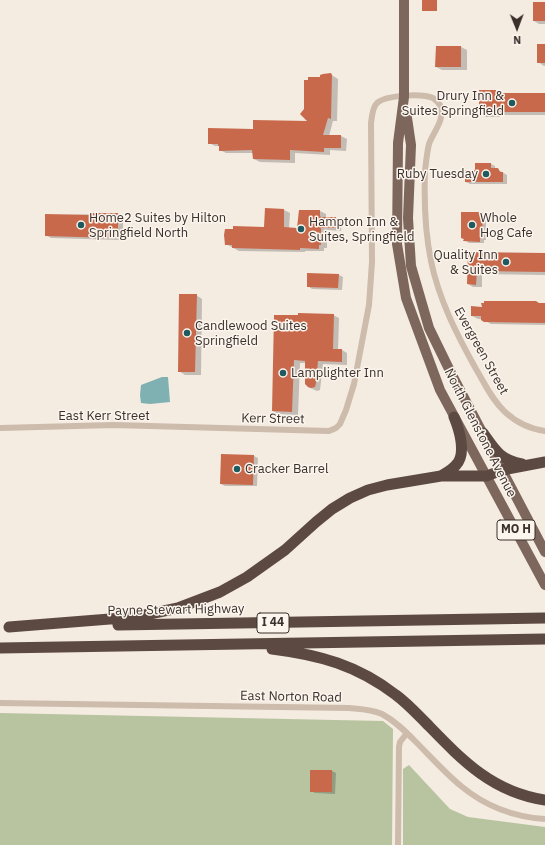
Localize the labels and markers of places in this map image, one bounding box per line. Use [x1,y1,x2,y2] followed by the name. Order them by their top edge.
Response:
[402,88,504,119] place label: Drury Inn & Suites Springfield
[507,98,517,108] marker: Drury Inn & Suites Springfield
[397,166,478,182] place label: Ruby Tuesday
[481,169,491,179] marker: Ruby Tuesday
[89,210,226,241] place label: Home2 Suites by Hilton Springfield North
[480,210,533,241] place label: Whole Hog Cafe
[309,214,415,245] place label: Hampton Inn & Suites, Springfield
[76,220,86,230] marker: Home2 Suites by Hilton Springfield North
[467,220,477,230] marker: Whole Hog Cafe
[296,224,306,234] marker: Hampton Inn & Suites, Springfield
[434,247,498,278] place label: Quality Inn & Suites
[501,257,511,267] marker: Quality Inn & Suites
[195,318,307,349] place label: Candlewood Suites Springfield
[182,328,192,338] marker: Candlewood Suites Springfield
[291,365,384,381] place label: Lamplighter Inn
[278,368,288,378] marker: Lamplighter Inn
[245,461,328,477] place label: Cracker Barrel
[232,464,242,474] marker: Cracker Barrel

